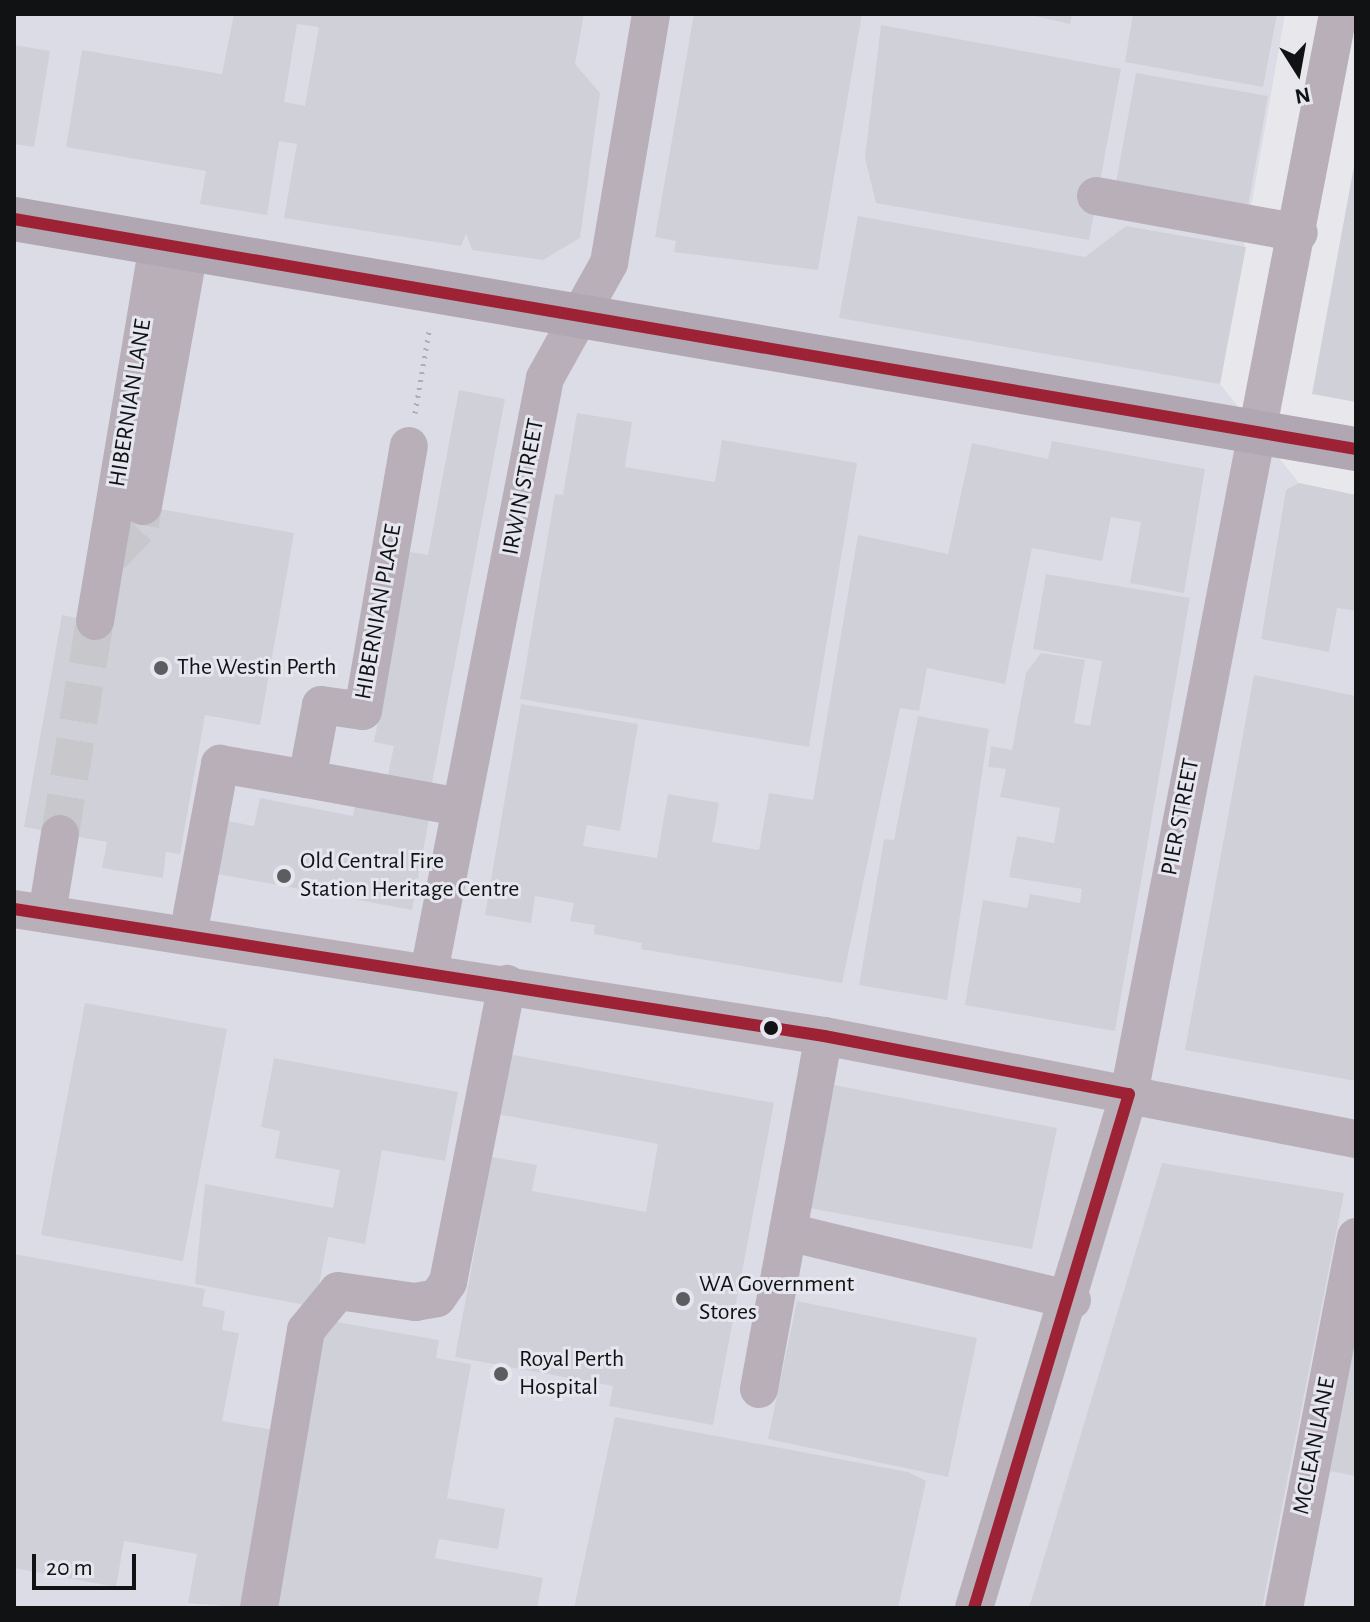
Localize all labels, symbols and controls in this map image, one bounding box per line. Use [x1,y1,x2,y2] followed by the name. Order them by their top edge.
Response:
[1258,32,1338,112] north arrow
[1293,83,1312,108] text: N
[104,317,158,489] street label: HIBERNIAN LANE
[497,416,551,558] street label: IRWIN STREET
[349,522,409,702] street label: HIBERNIAN PLACE
[177,654,337,682] place label: The Westin Perth
[152,659,170,677] marker: The Westin Perth
[1156,756,1206,878] street label: PIER STREET
[300,848,519,904] place label: Old Central Fire Station Heritage Centre
[275,867,293,885] marker: Old Central Fire Station Heritage Centre
[763,1020,779,1036] unlabelled marker
[699,1271,854,1327] place label: WA Government Stores
[674,1290,692,1308] marker: WA Government Stores
[519,1346,624,1402] place label: Royal Perth Hospital
[490,1363,512,1385] marker: Royal Perth Hospital
[1288,1375,1342,1517] street label: MCLEAN LANE
[36,1538,140,1588] scale bar
[46,1556,93,1580] text: 20 m

